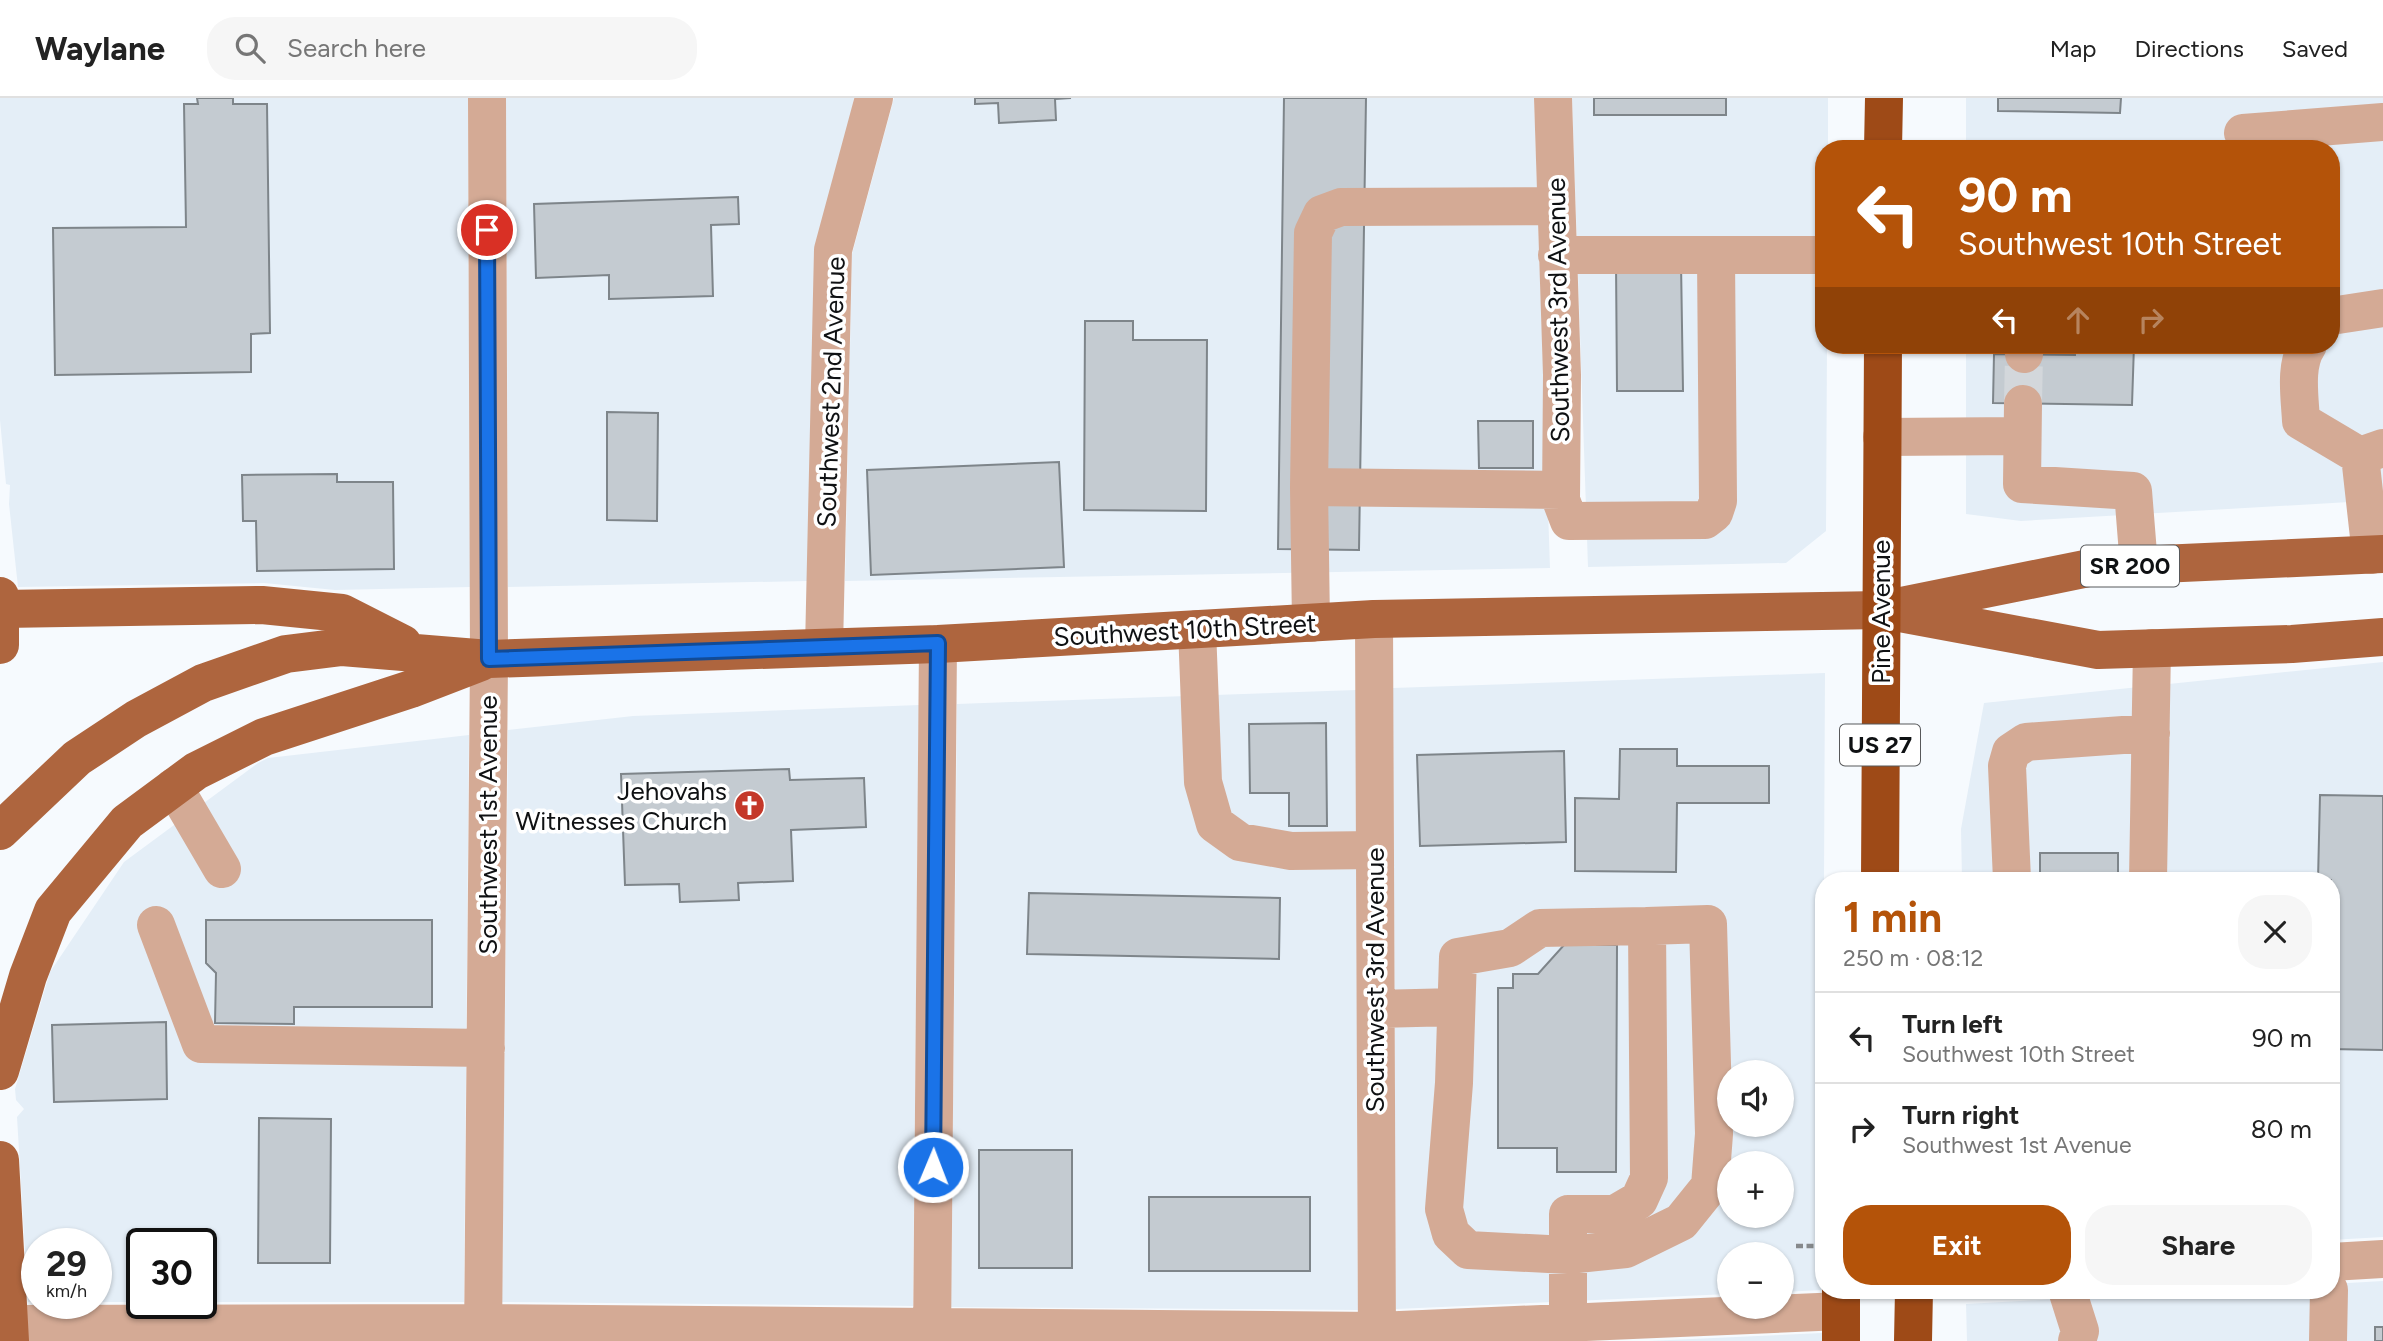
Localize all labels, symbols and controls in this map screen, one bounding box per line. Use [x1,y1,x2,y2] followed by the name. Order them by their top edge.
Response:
[207,17,697,80] search box
[35,29,165,68] text: Waylane
[231,29,269,67] icon: search
[287,32,426,64] text: Search here
[2050,34,2096,63] text: Map
[2134,34,2244,63] text: Directions
[2282,34,2348,63] text: Saved
[1958,165,2073,224] text: 90 m
[1843,168,1934,259] icon: left
[1540,177,1576,443] street label: Southwest 3rd Avenue
[457,200,517,260] pin
[468,211,506,249] icon: arrive
[1958,225,2282,263] text: Southwest 10th Street
[810,256,852,528] street label: Southwest 2nd Avenue
[1986,301,2024,339] icon: left
[2059,301,2097,339] icon: ahead
[2132,301,2170,339] icon: right
[1865,540,1897,684] street label: Pine Avenue
[2081,546,2179,587] road number: SR 200
[1053,607,1317,653] street label: Southwest 10th Street
[472,695,504,955] street label: Southwest 1st Avenue
[1840,724,1920,766] road number: US 27
[515,775,727,837] place label: Jehovahs Witnesses Church
[733,789,767,823] church icon: Jehovahs Witnesses Church
[1359,848,1391,1112] street label: Southwest 3rd Avenue
[1843,892,1942,943] text: 1 min
[2238,895,2312,969] button: close
[1843,944,1983,972] text: 250 m · 08:12
[1902,1008,2003,1040] text: Turn left
[1843,1019,1881,1057] icon: left
[2252,1022,2312,1054] text: 90 m
[1902,1040,2135,1068] text: Southwest 10th Street
[1717,1060,1794,1319] map controls
[1717,1060,1794,1137] button: sound
[1902,1099,2019,1131] text: Turn right
[1843,1110,1881,1148] icon: right
[2251,1113,2312,1145] text: 80 m
[896,1130,970,1204] position arrow
[1902,1131,2131,1159] text: Southwest 1st Avenue
[1717,1151,1794,1228] button: +
[1843,1205,2071,1285] button: Exit
[2085,1205,2312,1285] button: Share
[126,1228,217,1319] speed limit sign: 30
[1717,1242,1794,1319] button: −
[46,1243,87,1285] text: 29
[46,1280,87,1302] text: km/h

